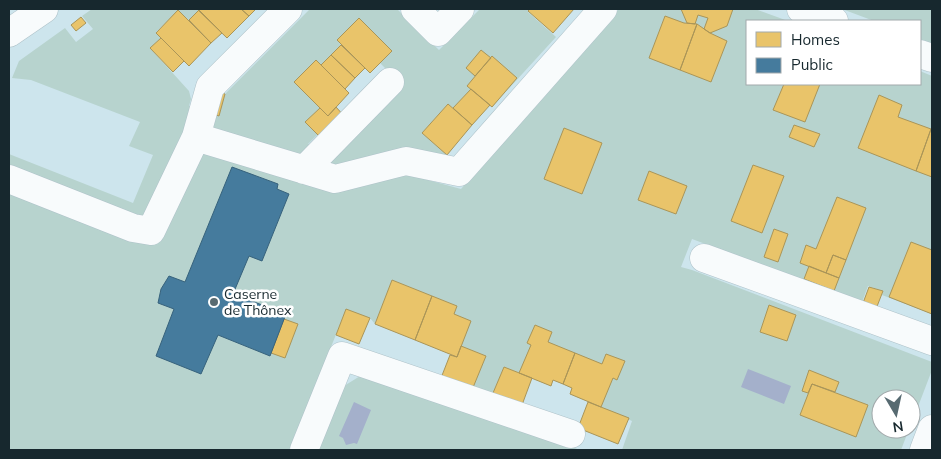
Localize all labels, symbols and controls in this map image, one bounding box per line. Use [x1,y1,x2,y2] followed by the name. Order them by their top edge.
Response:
[746,20,921,85] legend
[791,30,840,49] text: Homes
[791,55,833,74] text: Public
[224,285,292,319] place label: Caserne de Thônex
[208,296,220,308] marker: Caserne de Thônex
[871,389,921,439] north arrow
[891,417,905,437] text: N

